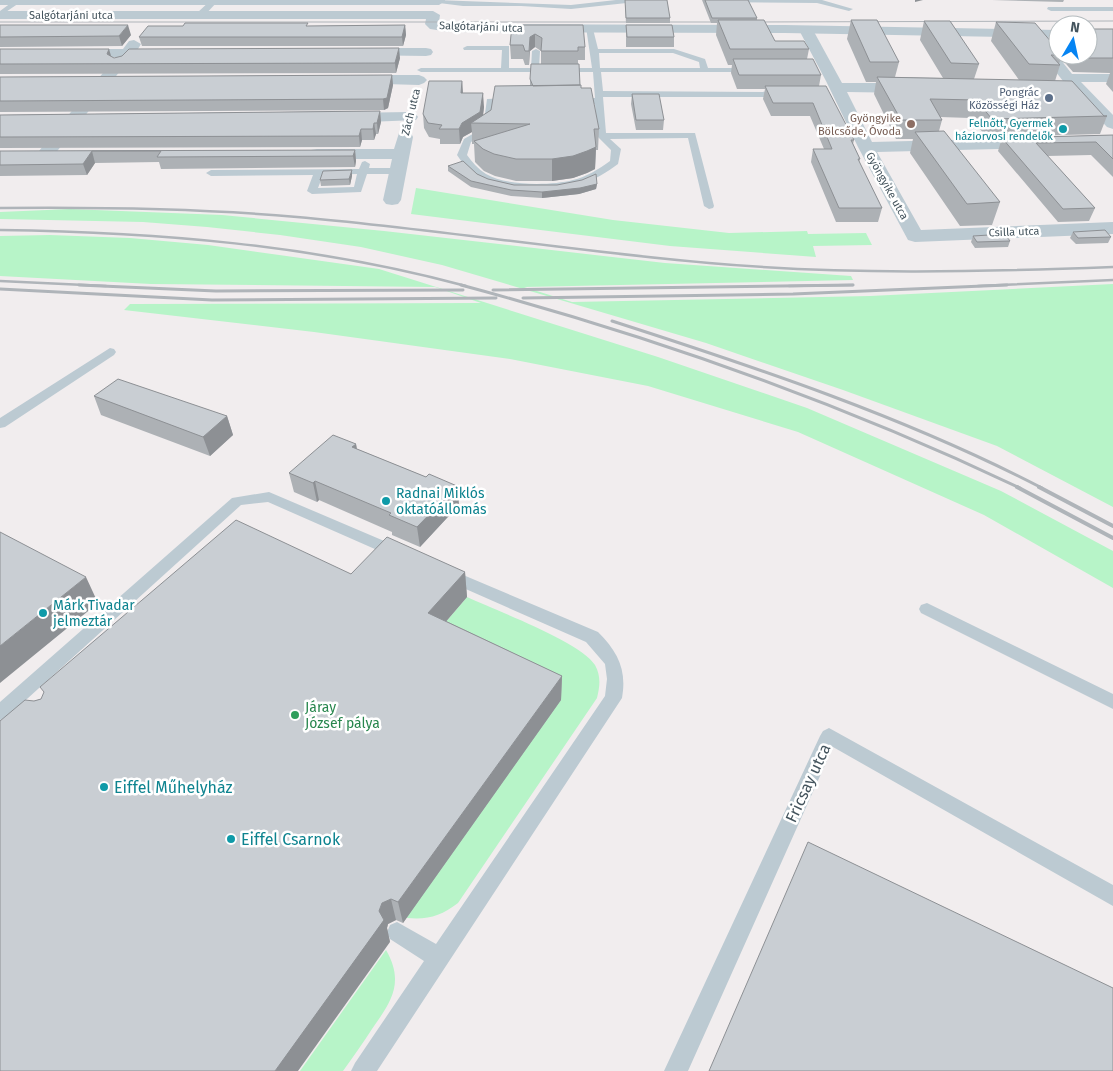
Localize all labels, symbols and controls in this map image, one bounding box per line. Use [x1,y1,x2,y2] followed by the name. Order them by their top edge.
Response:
[29,9,113,22] street label: Salgótarjáni utca
[1048,15,1098,65] north arrow
[439,19,523,35] street label: Salgótarjáni utca
[1069,19,1081,37] text: N
[969,86,1039,112] place label: Pongrác Közösségi Ház
[399,87,423,137] street label: Zách utca
[1043,92,1055,104] marker: Pongrác Közösségi Ház
[818,112,901,138] place label: Gyöngyike Bölcsőde, Óvoda
[955,117,1053,143] place label: Felnőtt, Gyermek háziorvosi rendelők
[905,118,917,130] marker: Gyöngyike Bölcsőde, Óvoda
[1057,123,1069,135] marker: Felnőtt, Gyermek háziorvosi rendelők
[863,150,911,222] street label: Gyöngyike utca
[988,225,1040,239] street label: Csilla utca
[396,485,487,518] place label: Radnai Miklós oktatóállomás
[380,495,392,507] marker: Radnai Miklós oktatóállomás
[52,597,135,630] place label: Márk Tivadar jelmeztár
[37,607,49,619] marker: Márk Tivadar jelmeztár
[305,699,380,732] place label: Járay József pálya
[289,709,301,721] marker: Járay József pálya
[782,741,834,825] street label: Fricsay utca
[114,778,233,797] place label: Eiffel Műhelyház
[98,781,110,793] marker: Eiffel Műhelyház
[241,830,341,849] place label: Eiffel Csarnok
[225,833,237,845] marker: Eiffel Csarnok

